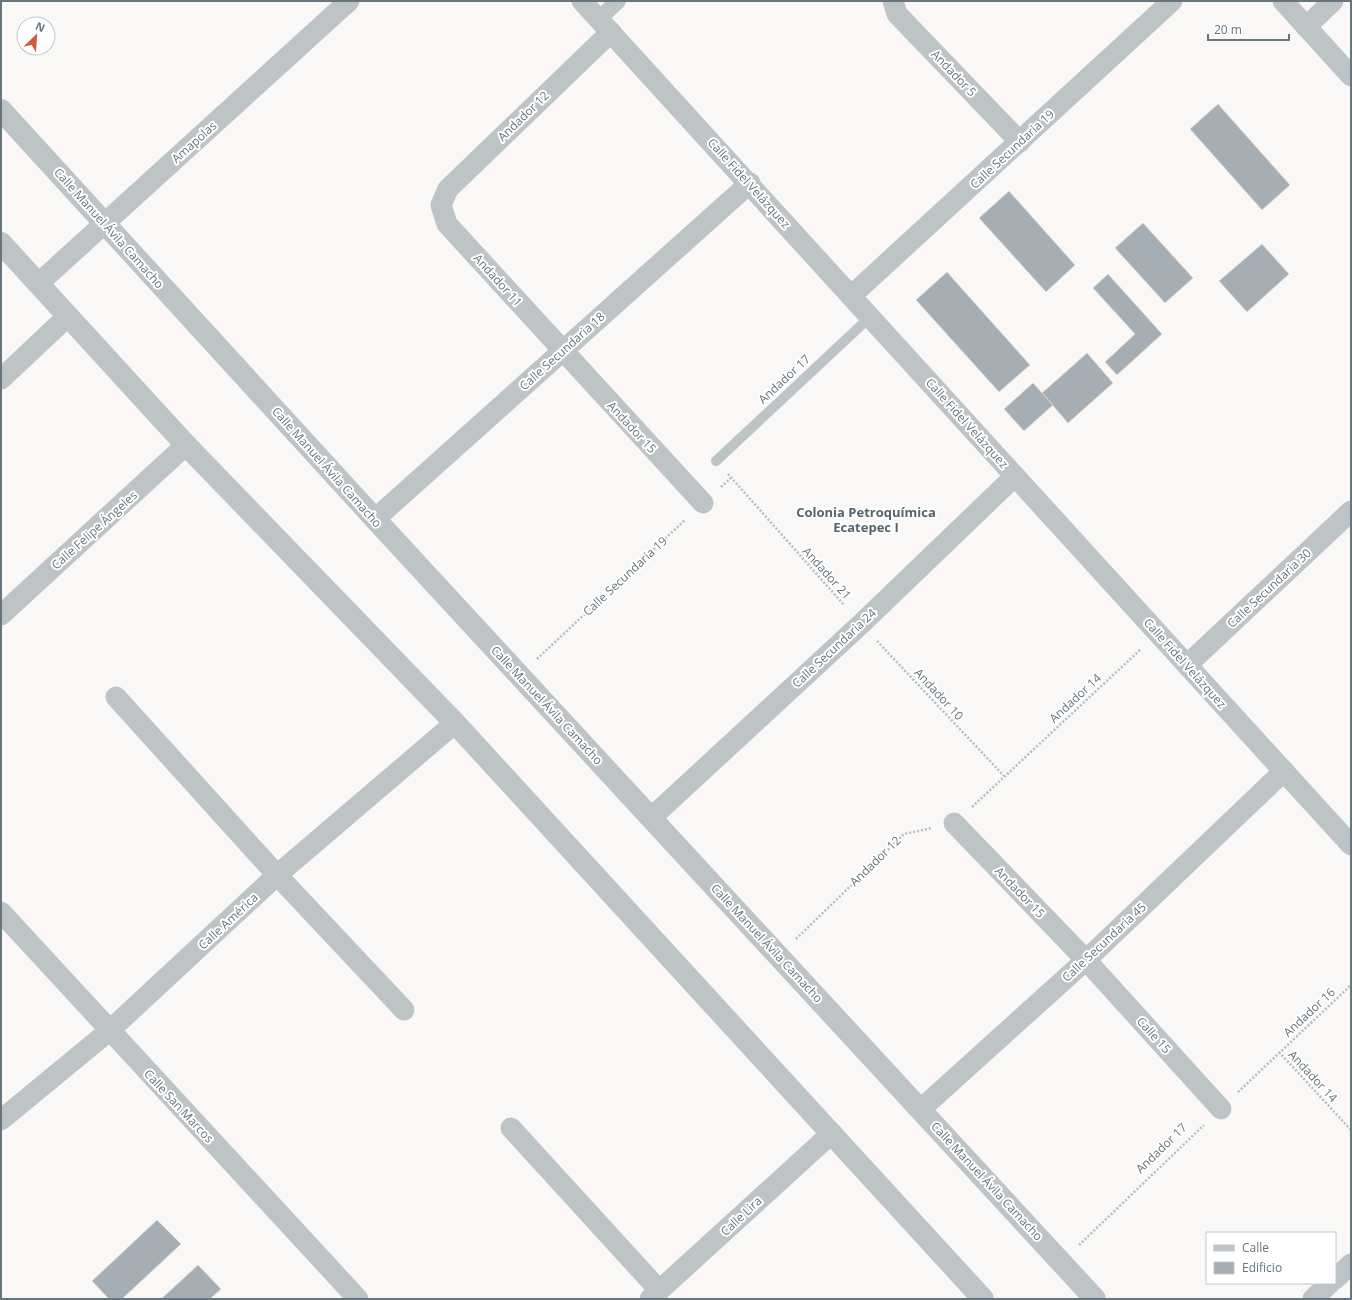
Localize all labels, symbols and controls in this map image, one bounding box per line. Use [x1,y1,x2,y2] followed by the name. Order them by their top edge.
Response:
[16,16,56,56] north arrow
[1208,16,1289,42] scale bar
[33,18,48,35] text: N
[1214,21,1242,38] text: 20 m
[928,46,980,100] street label: Andador 5
[494,87,552,145] street label: Andador 12
[966,105,1058,193] street label: Calle Secundaria 19
[168,117,220,167] street label: Amapolas
[704,134,794,232] street label: Calle Fidel Velázquez
[50,164,168,292] street label: Calle Manuel Ávila Camacho
[470,250,526,310] street label: Andador 11
[516,308,608,394] street label: Calle Secundaria 18
[754,350,814,407] street label: Andador 17
[922,374,1012,472] street label: Calle Fidel Velázquez
[604,397,661,457] street label: Andador 15
[268,403,386,531] street label: Calle Manuel Ávila Camacho
[47,487,141,573] street label: Calle Felipe Ángeles
[796,503,936,536] district label: Colonia Petroquímica Ecatepec I
[579,532,671,620] street label: Calle Secundaria 19
[799,543,855,603] street label: Andador 21
[1223,544,1315,632] street label: Calle Secundaria 30
[788,604,880,692] street label: Calle Secundaria 24
[1140,614,1230,712] street label: Calle Fidel Velázquez
[487,642,607,768] street label: Calle Manuel Ávila Camacho
[911,664,968,724] street label: Andador 10
[1045,669,1105,726] street label: Andador 14
[846,832,904,890] street label: Andador 12
[991,863,1049,921] street label: Andador 15
[707,880,827,1006] street label: Calle Manuel Ávila Camacho
[194,889,262,953] street label: Calle América
[1058,898,1150,986] street label: Calle Secundaria 45
[1279,983,1339,1040] street label: Andador 16
[1133,1013,1175,1057] street label: Calle 15
[1285,1046,1342,1106] street label: Andador 14
[140,1065,218,1147] street label: Calle San Marcos
[927,1118,1047,1244] street label: Calle Manuel Ávila Camacho
[1132,1119,1190,1177] street label: Andador 17
[717,1192,765,1240] street label: Calle Lira
[1206,1232,1336,1284] legend
[1242,1239,1269,1256] text: Calle
[1242,1259,1282,1276] text: Edificio

